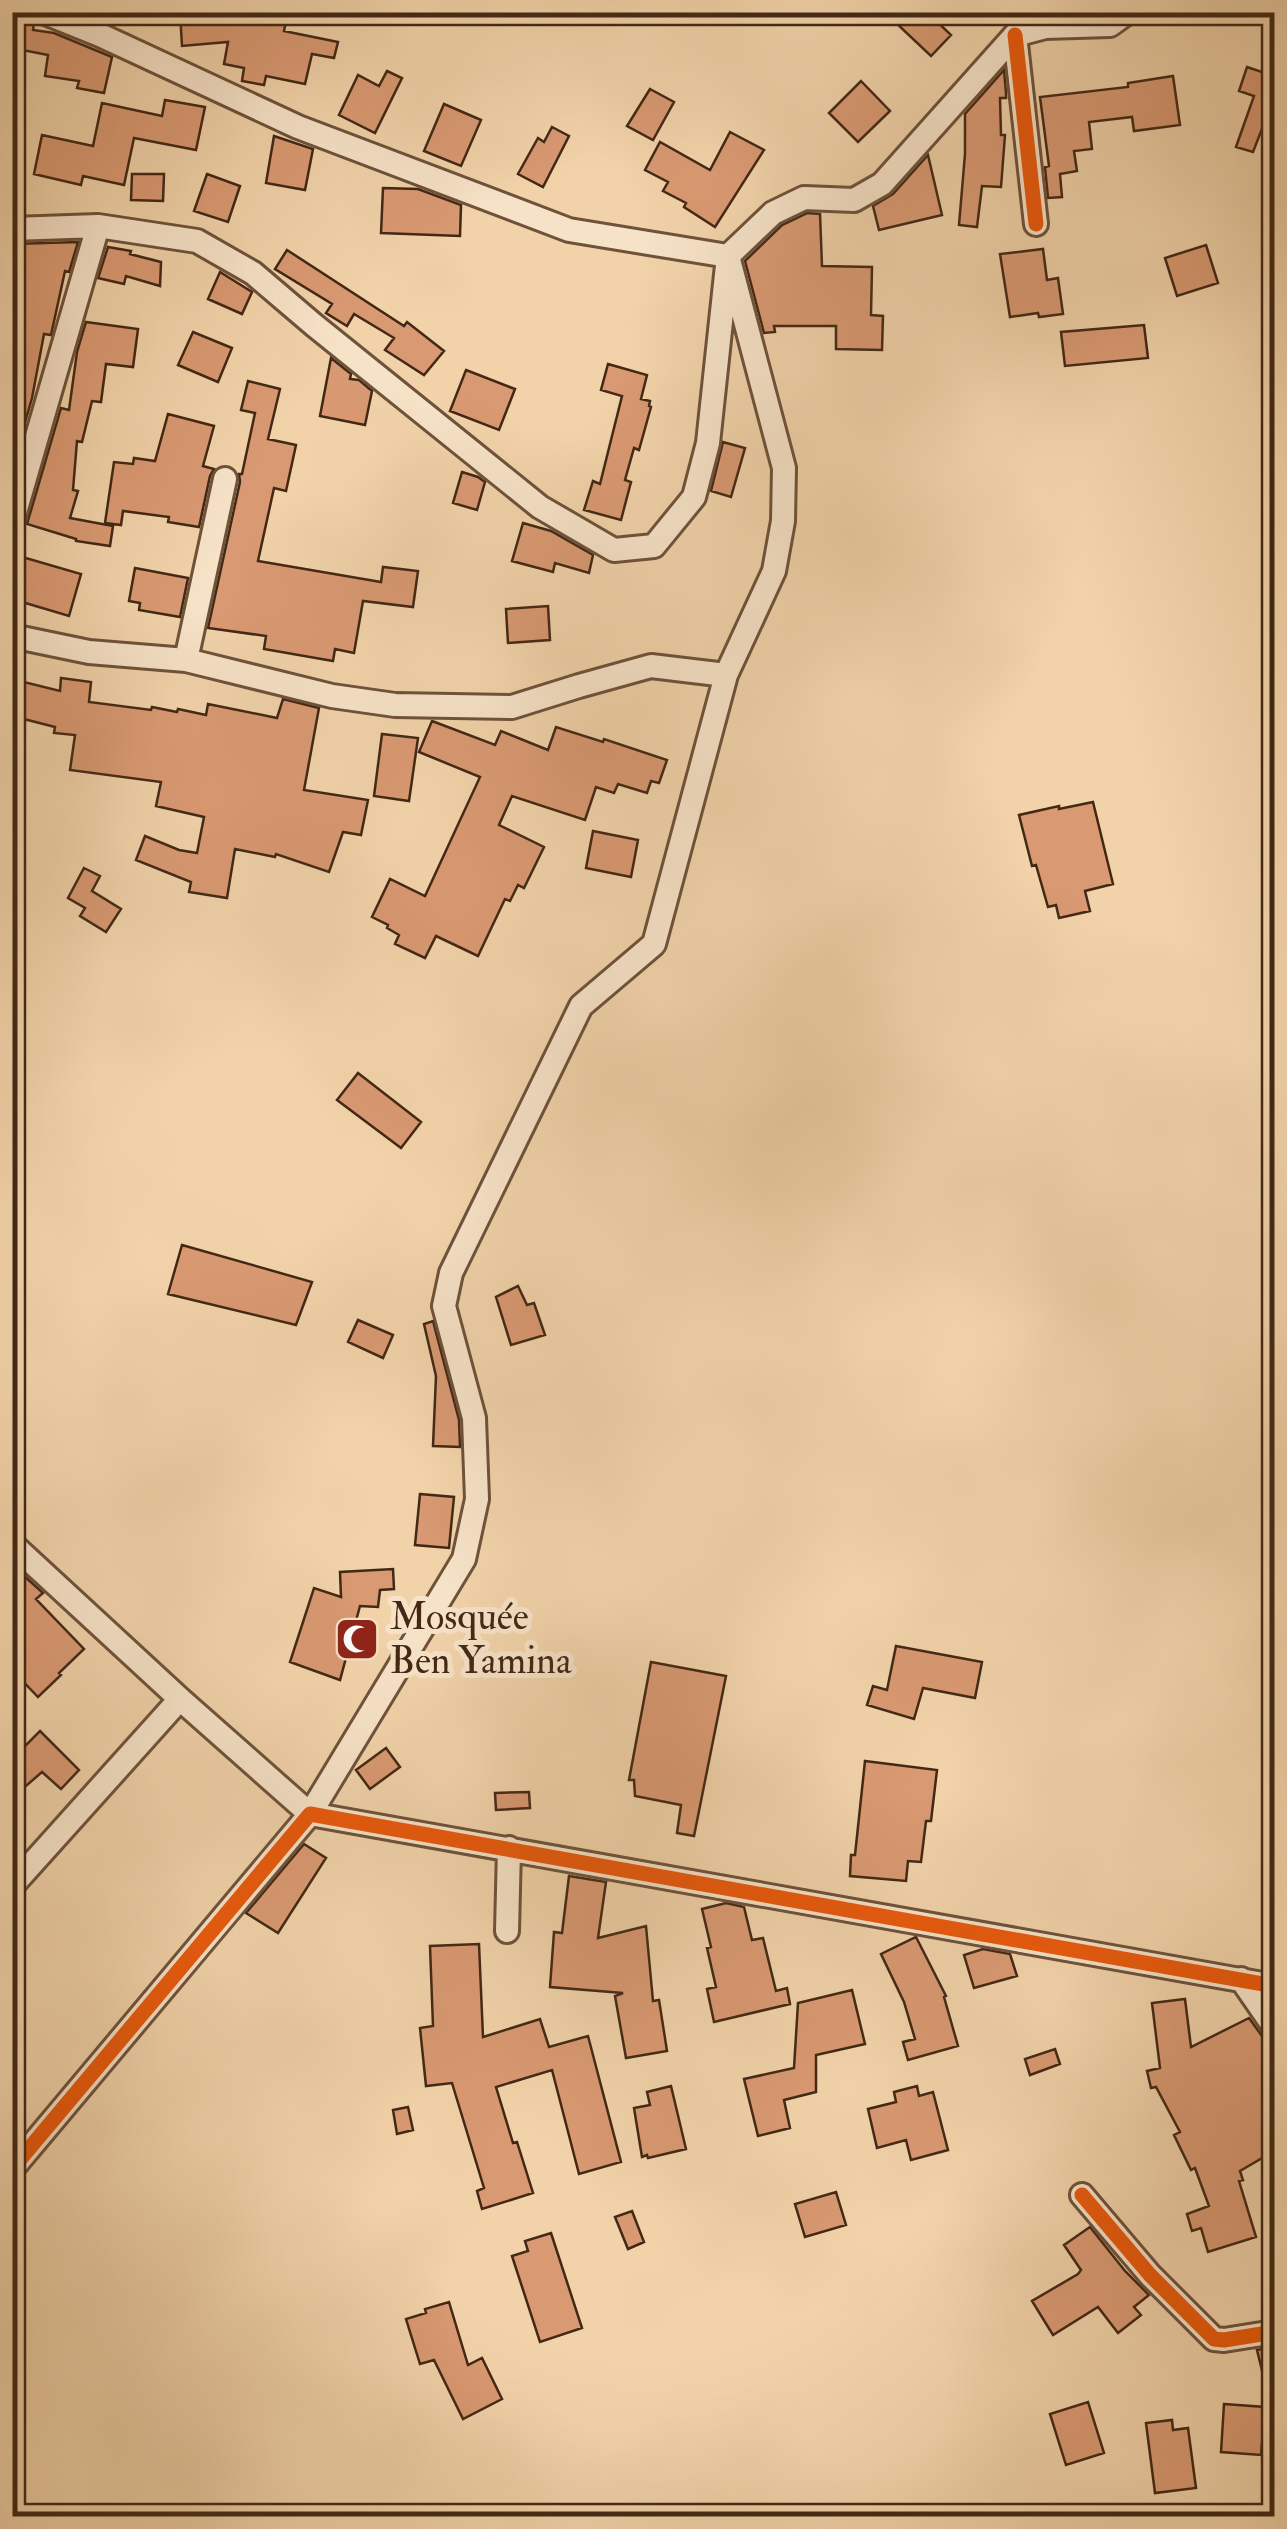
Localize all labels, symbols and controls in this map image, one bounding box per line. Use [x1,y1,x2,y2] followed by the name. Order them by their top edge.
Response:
[390,1593,572,1685] place label: Mosquée Ben Yamina
[334,1616,380,1662] mosque icon: Mosquée Ben Yamina

